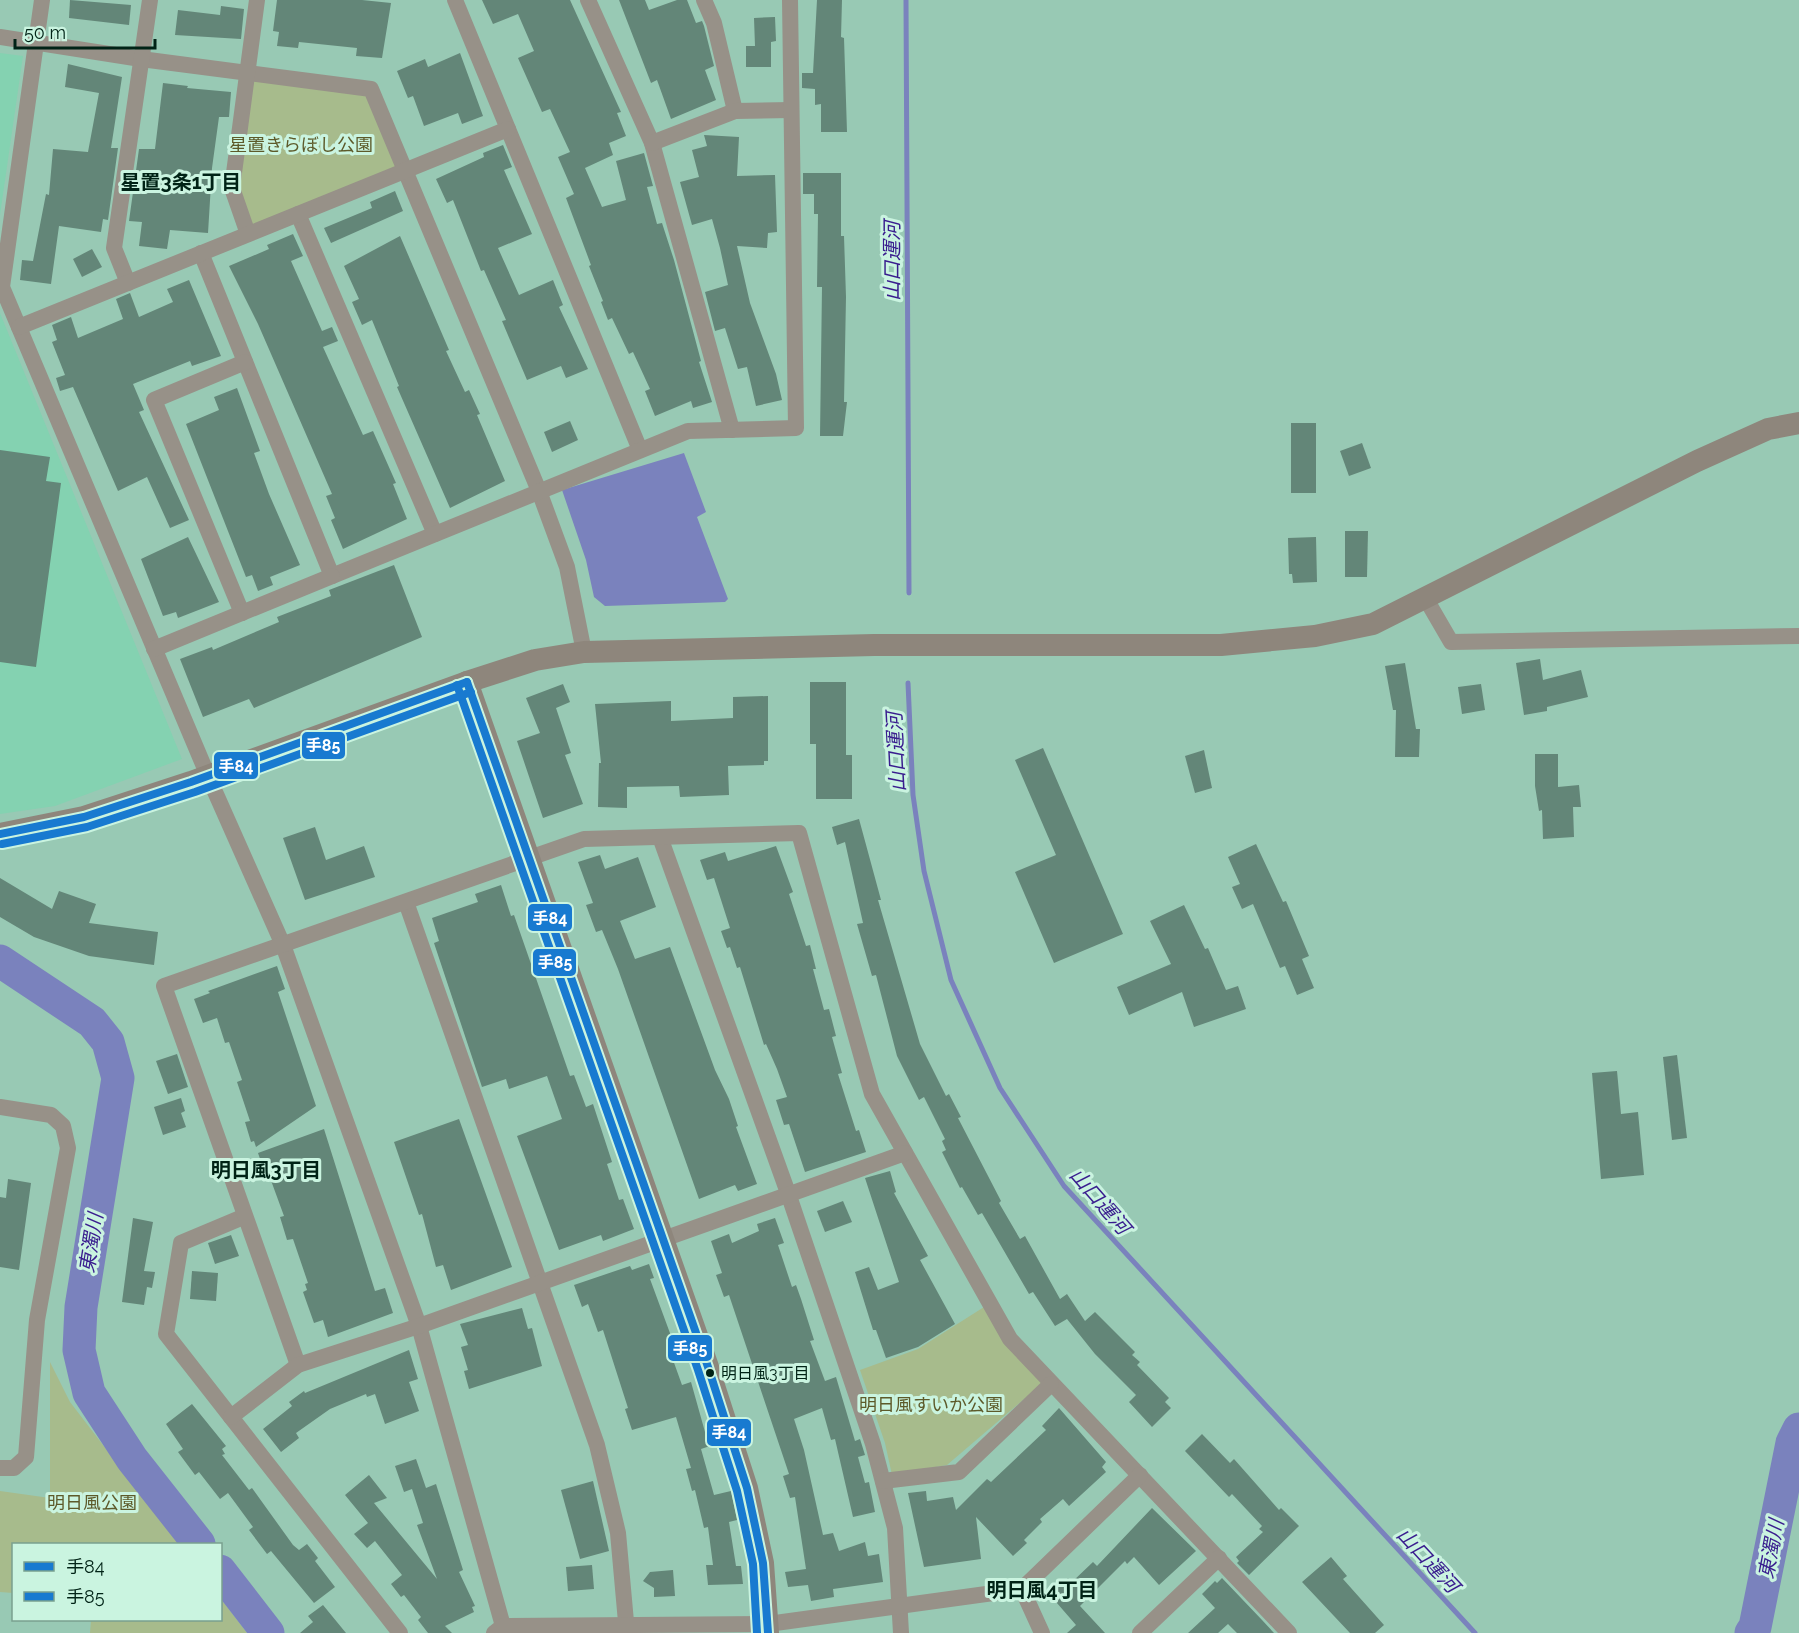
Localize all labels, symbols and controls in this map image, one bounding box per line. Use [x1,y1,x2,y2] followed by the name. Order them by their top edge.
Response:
[15,12,154,50] scale bar
[24,22,66,43] text: 50 m
[229,134,373,155] park label: 星置きらぼし公園
[120,170,242,194] district label: 星置3条1丁目
[880,217,904,301] water label: 山口運河
[882,707,910,793] water label: 山口運河
[301,731,346,760] line badge: 手85
[306,736,340,755] text: 手85
[213,751,259,780] line badge: 手84
[219,757,253,776] text: 手84
[527,903,573,932] line badge: 手84
[533,909,567,928] text: 手84
[532,948,577,977] line badge: 手85
[538,953,572,972] text: 手85
[210,1158,322,1182] district label: 明日風3丁目
[1065,1163,1138,1242] water label: 山口運河
[74,1210,108,1275] water label: 東濁川
[667,1334,713,1362] line badge: 手85
[673,1339,707,1358] text: 手85
[721,1364,810,1383] place label: 明日風3丁目
[704,1367,716,1379] marker: 明日風3丁目
[859,1394,1003,1415] park label: 明日風すいか公園
[706,1418,752,1447] line badge: 手84
[712,1423,746,1442] text: 手84
[47,1492,137,1513] park label: 明日風公園
[1753,1515,1789,1581] water label: 東濁川
[1392,1523,1467,1600] water label: 山口運河
[12,1543,222,1621] legend
[66,1556,105,1577] text: 手84
[986,1578,1098,1602] district label: 明日風4丁目
[66,1586,105,1607] text: 手85

